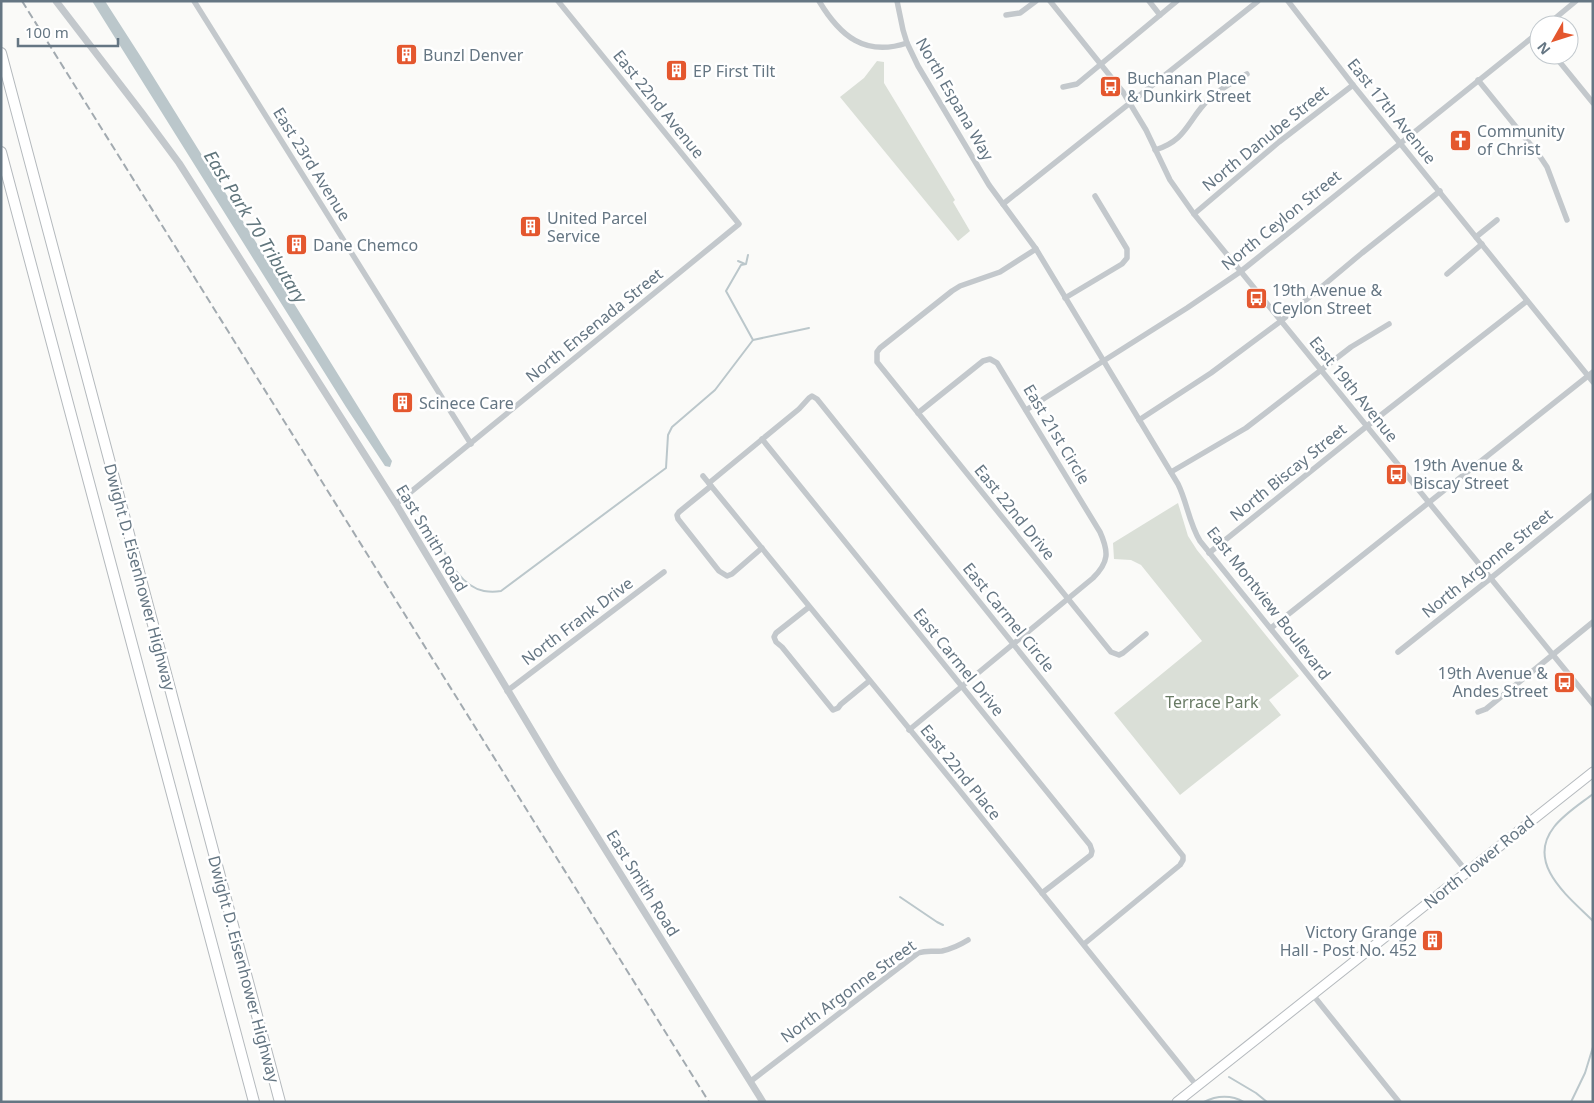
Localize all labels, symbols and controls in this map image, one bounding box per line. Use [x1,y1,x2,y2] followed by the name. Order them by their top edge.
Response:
[18,15,118,47] scale bar
[1529,15,1579,65] north arrow
[25,22,69,42] text: 100 m
[911,34,1000,165] street label: North Espana Way
[1533,38,1554,59] text: N
[395,43,419,67] building icon: Bunzl Denver
[423,44,524,66] place label: Bunzl Denver
[608,45,710,163] street label: East 22nd Avenue
[1343,54,1441,168] street label: East 17th Avenue
[665,59,689,83] building icon: EP First Tilt
[693,60,776,82] place label: EP First Tilt
[1127,67,1251,107] place label: Buchanan Place & Dunkirk Street
[1099,75,1123,99] bus stop icon: Buchanan Place & Dunkirk Street
[1197,80,1333,196] street label: North Danube Street
[268,103,356,225] street label: East 23rd Avenue
[1477,120,1565,160] place label: Community of Christ
[1449,128,1473,152] church icon: Community of Christ
[199,145,314,309] water label: East Park 70 Tributary
[1217,165,1346,275] street label: North Ceylon Street
[547,207,647,247] place label: United Parcel Service
[519,215,543,239] building icon: United Parcel Service
[285,233,309,257] building icon: Dane Chemco
[313,234,418,256] place label: Dane Chemco
[521,263,667,387] street label: North Ensenada Street
[1272,279,1382,319] place label: 19th Avenue & Ceylon Street
[1244,287,1268,311] bus stop icon: 19th Avenue & Ceylon Street
[1305,332,1403,446] street label: East 19th Avenue
[1019,380,1095,488] street label: East 21st Circle
[391,391,415,415] building icon: Scinece Care
[419,392,514,414] place label: Scinece Care
[1225,418,1351,526] street label: North Biscay Street
[1413,454,1523,494] place label: 19th Avenue & Biscay Street
[970,460,1060,564] street label: East 22nd Drive
[99,461,181,694] street label: Dwight D. Eisenhower Highway
[1385,462,1409,486] bus stop icon: 19th Avenue & Biscay Street
[391,480,473,596] street label: East Smith Road
[1417,503,1557,623] street label: North Argonne Street
[1202,522,1336,684] street label: East Montview Boulevard
[958,558,1060,676] street label: East Carmel Circle
[517,572,637,670] street label: North Frank Drive
[909,603,1009,721] street label: East Carmel Drive
[1438,662,1548,702] place label: 19th Avenue & Andes Street
[1552,670,1576,694] bus stop icon: 19th Avenue & Andes Street
[1165,691,1259,713] park label: Terrace Park
[916,720,1006,824] street label: East 22nd Place
[1419,811,1539,913] street label: North Tower Road
[601,826,685,940] street label: East Smith Road
[203,853,285,1086] street label: Dwight D. Eisenhower Highway
[1280,921,1417,961] place label: Victory Grange Hall - Post No. 452
[1421,929,1445,953] building icon: Victory Grange Hall - Post No. 452
[776,934,920,1048] street label: North Argonne Street

